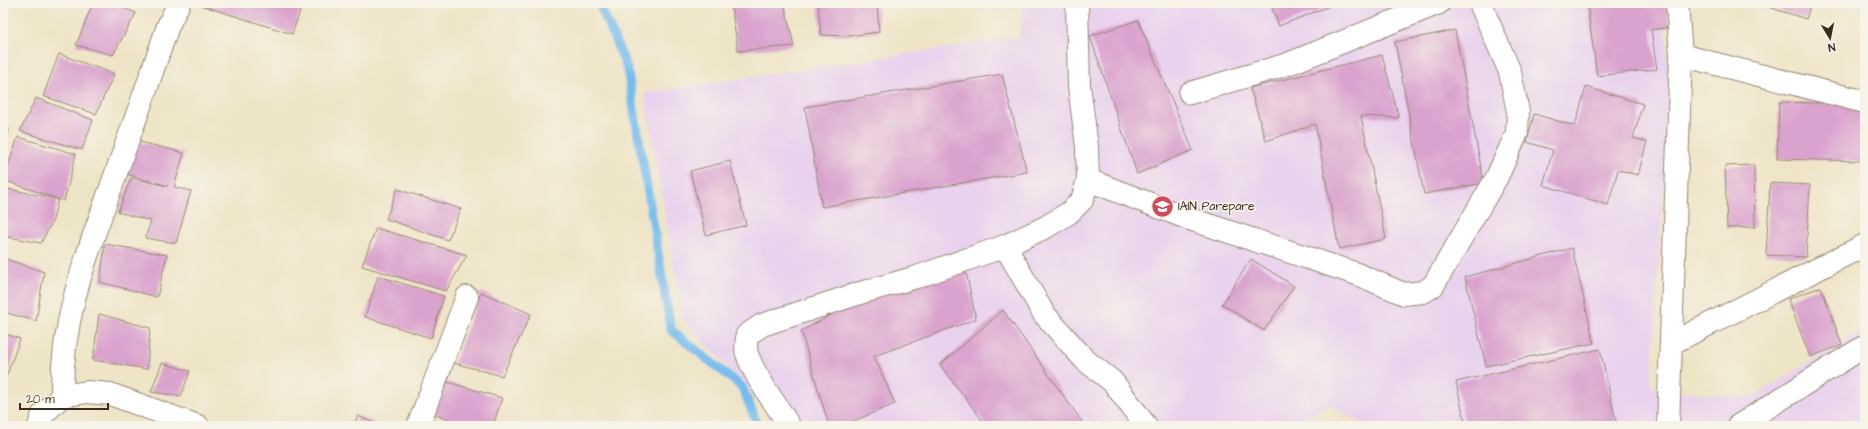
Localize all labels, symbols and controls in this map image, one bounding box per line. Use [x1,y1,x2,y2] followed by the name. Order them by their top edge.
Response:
[1810,18,1850,58] north arrow
[1827,39,1836,55] text: N
[1150,193,1176,219] school or university icon: IAIN Parepare
[1178,198,1255,215] place label: IAIN Parepare
[20,385,108,411] scale bar
[26,391,55,408] text: 20 m

